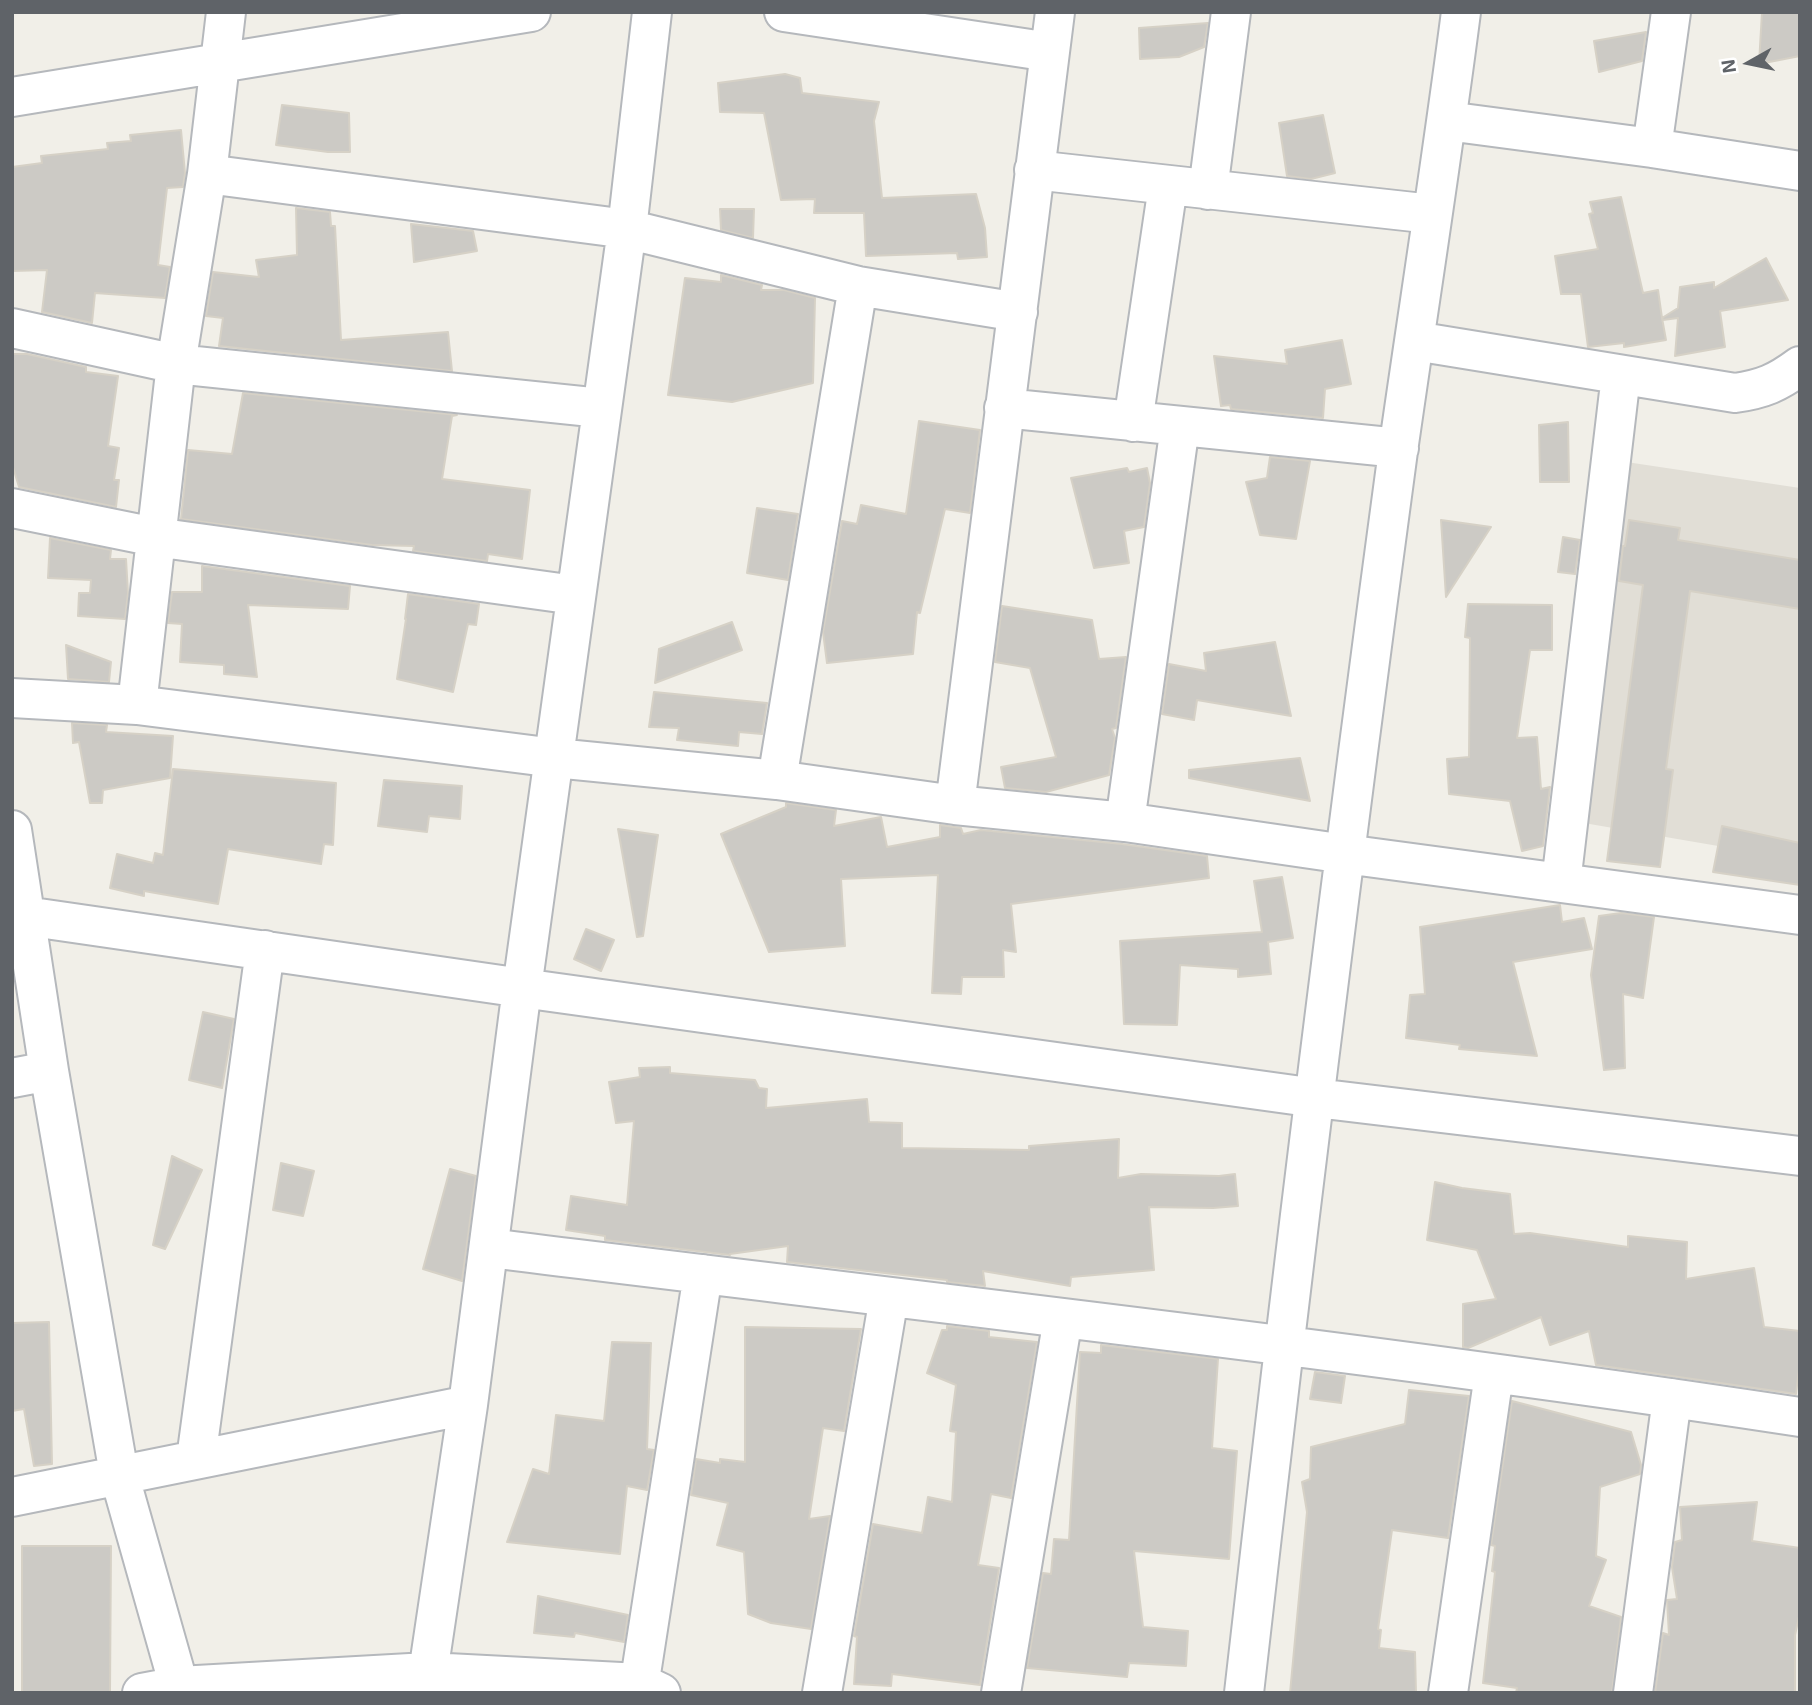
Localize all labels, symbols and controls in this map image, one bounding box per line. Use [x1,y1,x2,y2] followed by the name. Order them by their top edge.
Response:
[1714,28,1784,98] north arrow
[1715,58,1740,75] text: N

